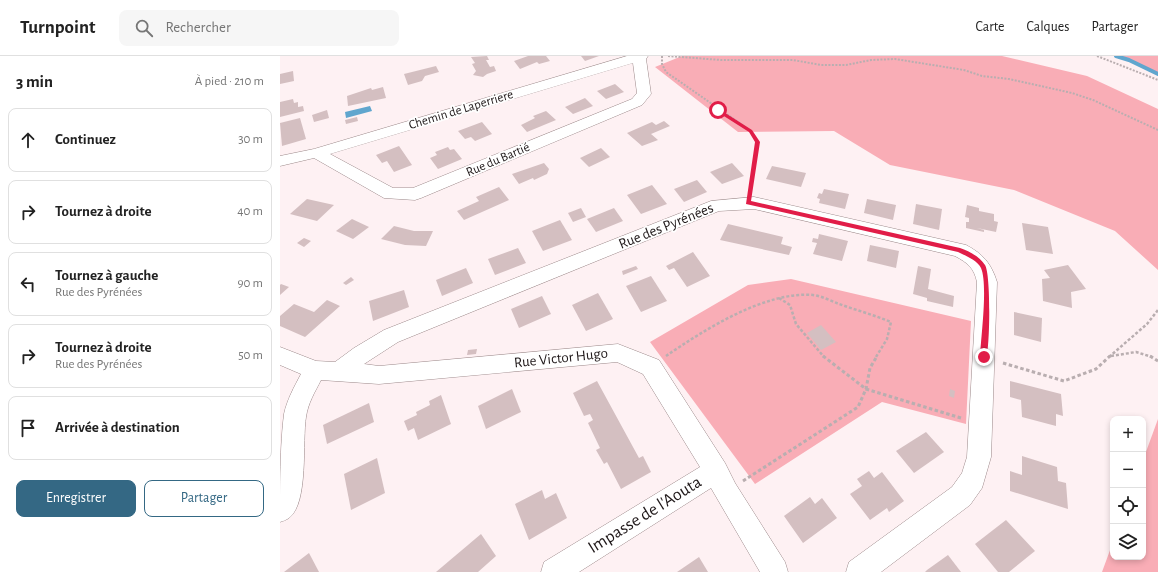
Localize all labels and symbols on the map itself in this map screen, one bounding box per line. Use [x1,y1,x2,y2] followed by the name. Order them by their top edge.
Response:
[407,88,515,132] street label: Chemin de Laperriere
[709,101,727,119] route start
[464,141,532,179] street label: Rue du Bartié
[616,200,716,252] street label: Rue des Pyrénées
[513,346,609,370] street label: Rue Victor Hugo
[975,348,993,366] route end
[585,473,705,557] street label: Impasse de l'Aouta

